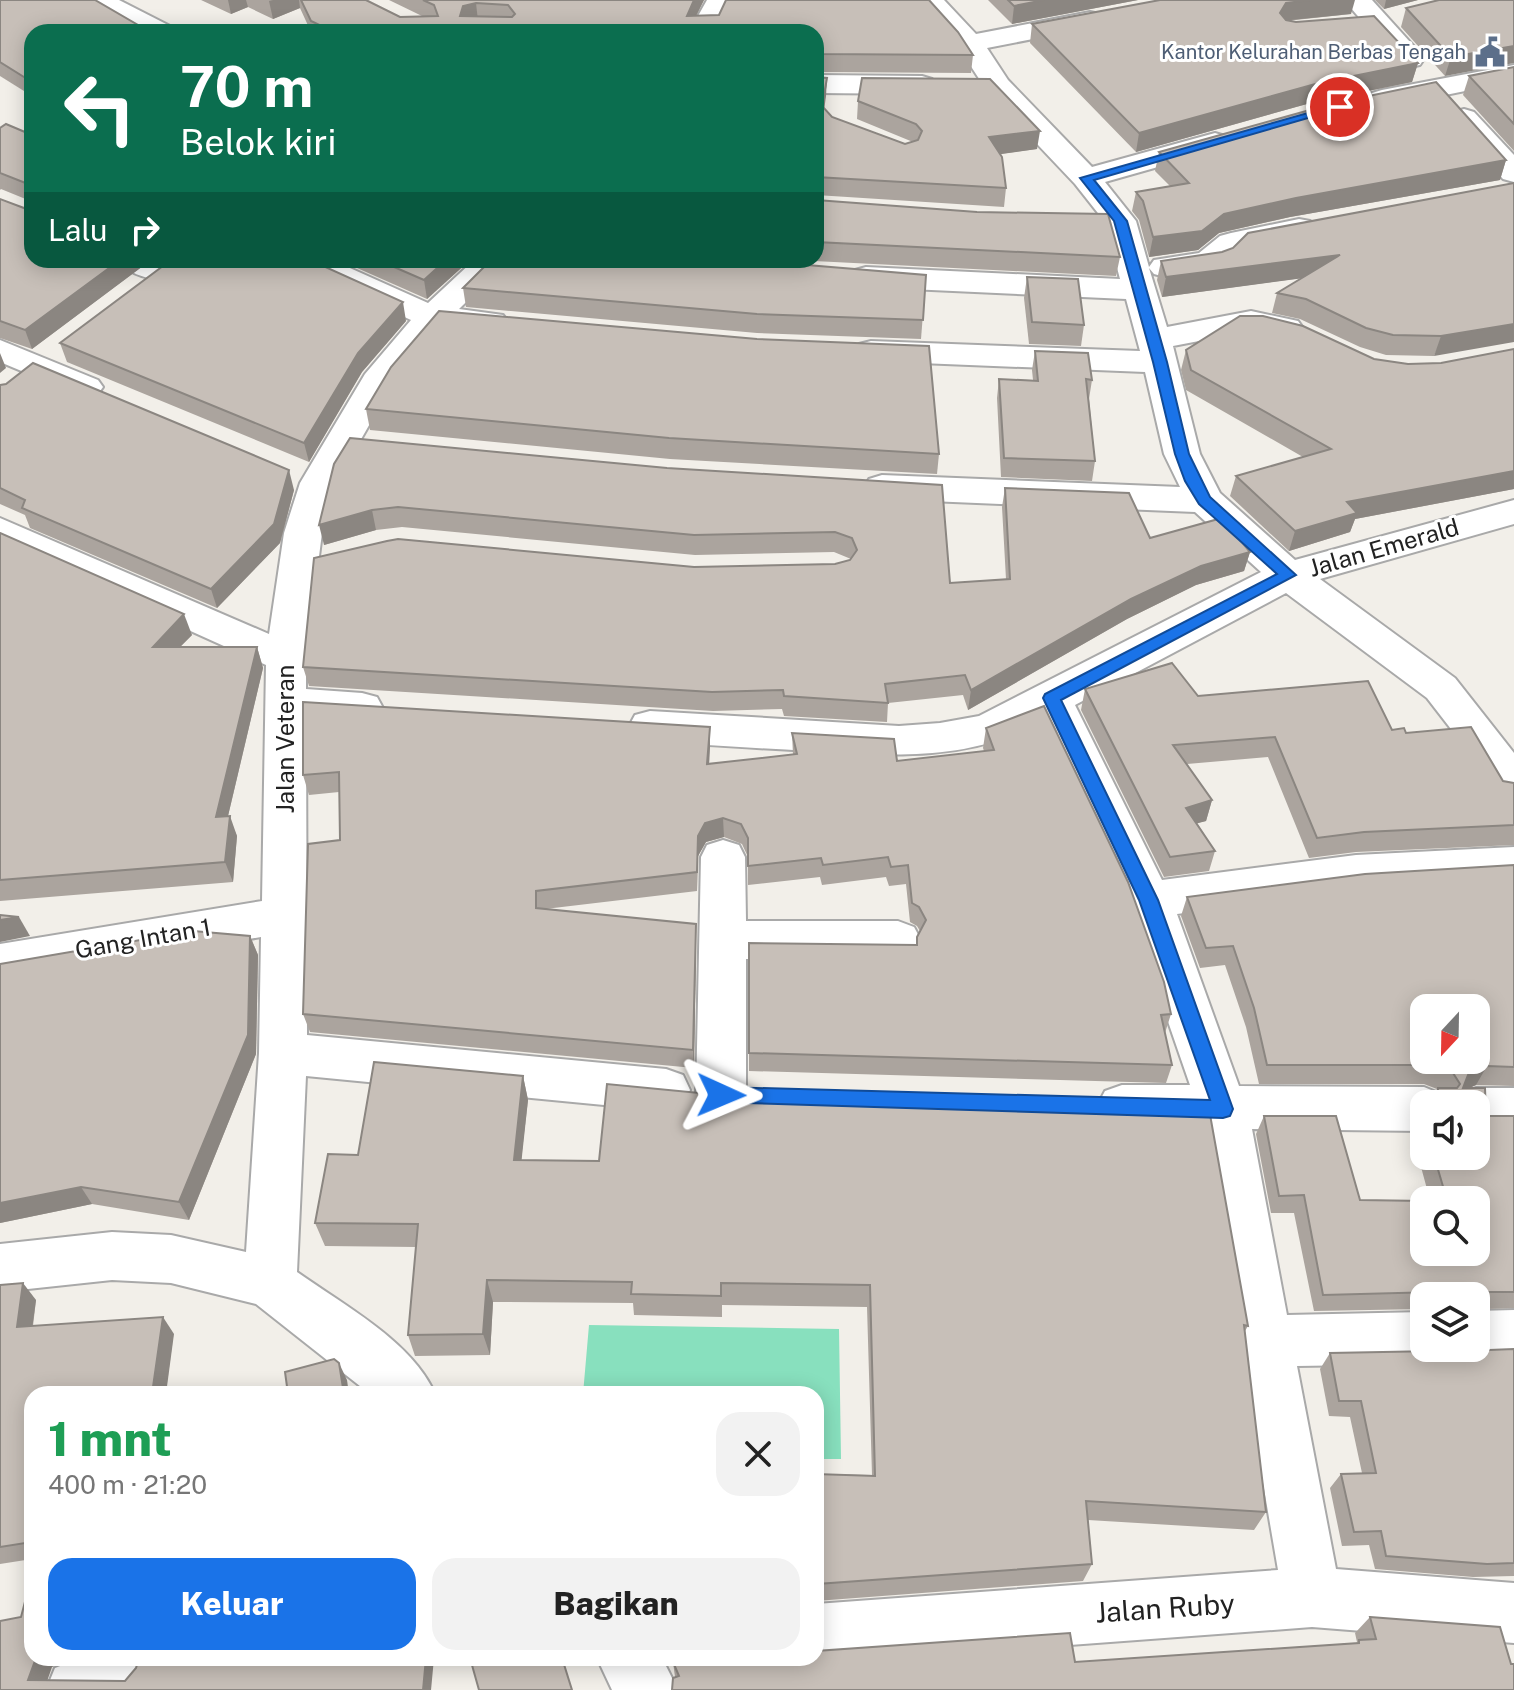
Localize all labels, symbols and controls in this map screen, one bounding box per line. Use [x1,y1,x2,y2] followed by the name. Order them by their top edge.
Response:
[1473,35,1507,69] public building icon: Kantor Kelurahan Berbas Tengah
[1161,40,1466,64] place label: Kantor Kelurahan Berbas Tengah
[180,54,313,120] text: 70 m
[48,56,152,160] icon: left
[1306,73,1374,141] pin
[1318,85,1362,129] icon: arrive
[180,121,336,163] text: Belok kiri
[123,208,167,252] icon: right
[48,212,107,248] text: Lalu
[1305,512,1462,582] street label: Jalan Emerald
[271,665,299,813] street label: Jalan Veteran
[73,912,213,964] street label: Gang Intan 1
[1410,994,1490,1074] north arrow
[1410,994,1490,1362] map controls
[679,1053,763,1137] position arrow
[1410,1090,1490,1170] button: sound
[1410,1186,1490,1266] button: search
[1410,1282,1490,1362] button: layers
[48,1410,172,1467] text: 1 mnt
[716,1412,800,1496] button: close
[48,1469,207,1500] text: 400 m · 21:20
[48,1558,416,1650] button: Keluar
[432,1558,800,1650] button: Bagikan
[1094,1586,1236,1629] street label: Jalan Ruby

